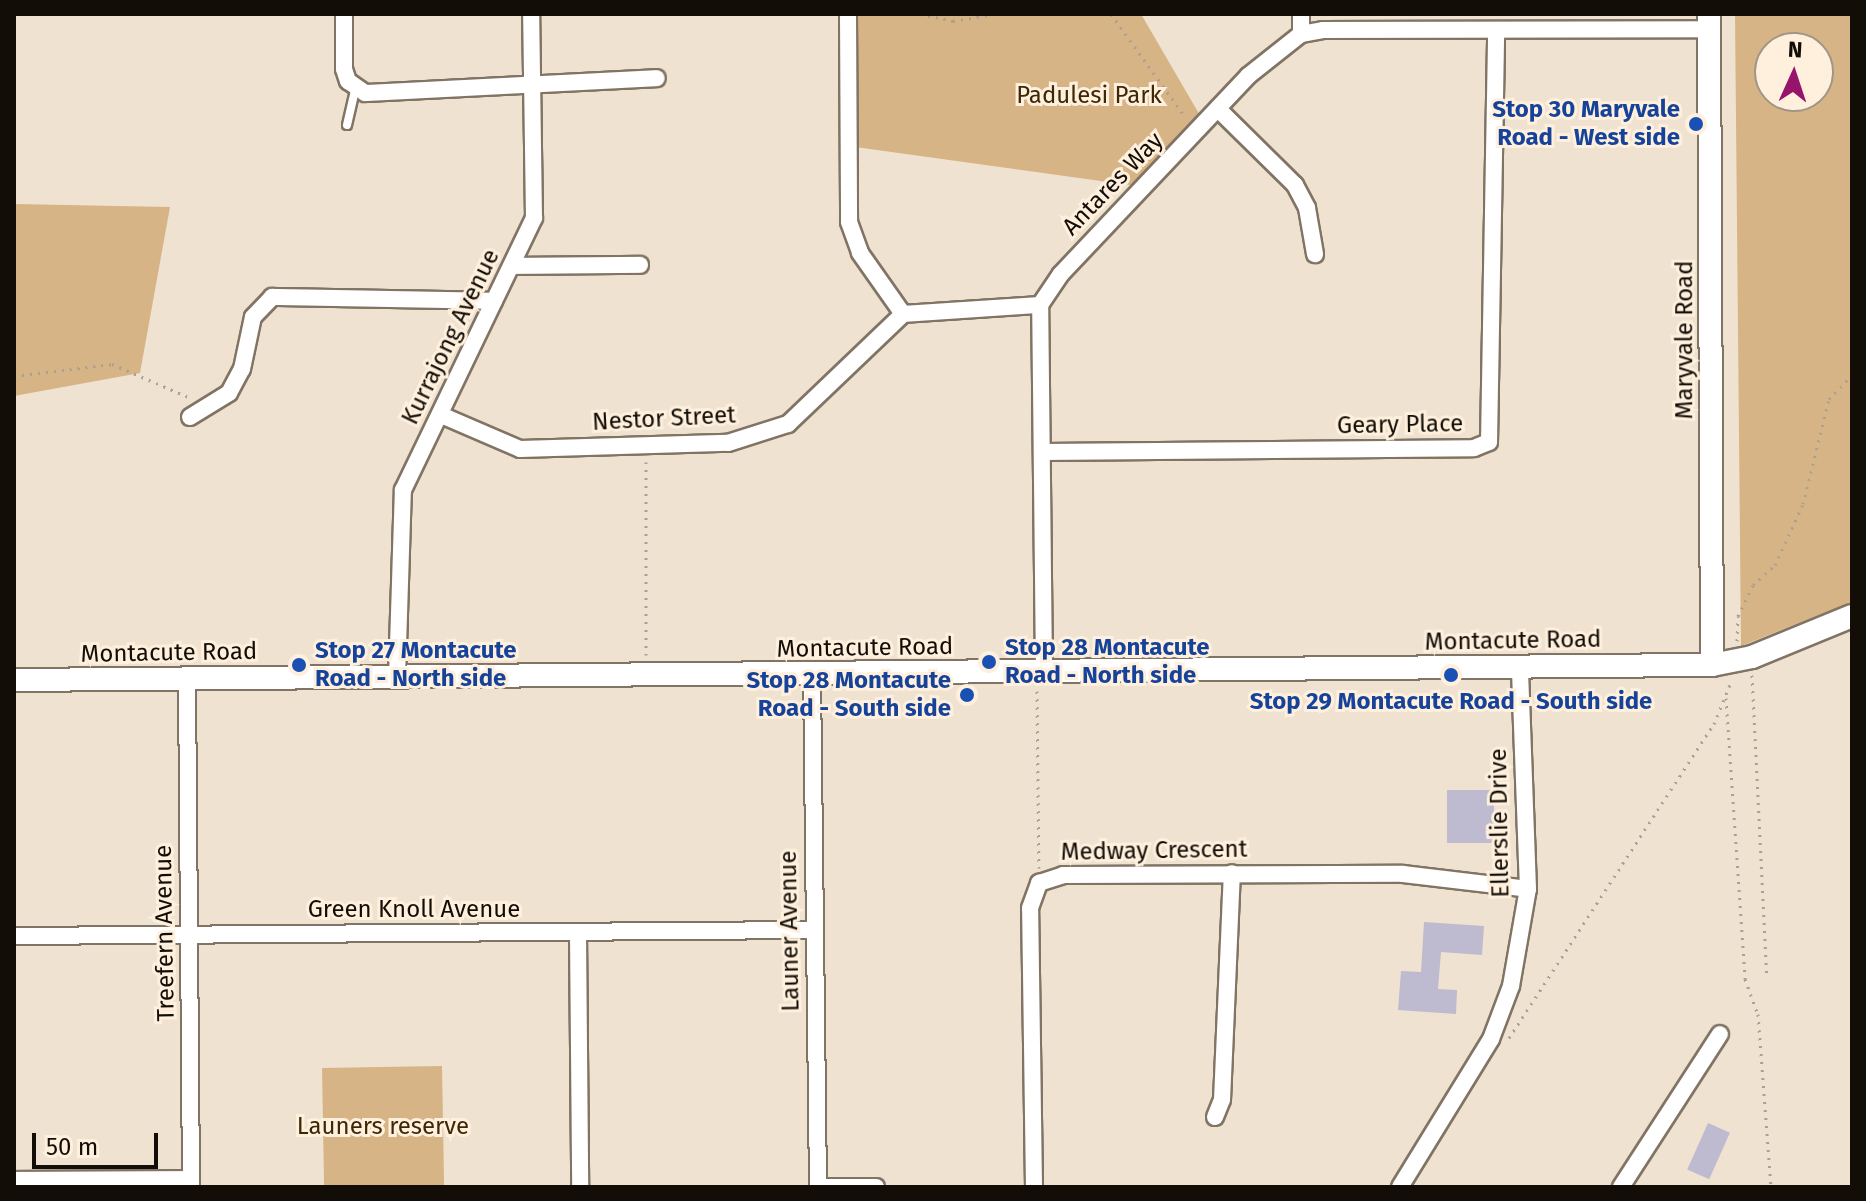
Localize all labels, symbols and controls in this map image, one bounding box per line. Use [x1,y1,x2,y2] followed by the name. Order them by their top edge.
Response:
[1754,32,1834,112] north arrow
[1787,36,1803,63] text: N
[1016,82,1162,110] park label: Padulesi Park
[1492,96,1680,152] place label: Stop 30 Maryvale Road - West side
[1687,115,1705,133] marker: Stop 30 Maryvale Road - West side
[1057,126,1169,242] street label: Antares Way
[396,245,506,429] street label: Kurrajong Avenue
[1671,261,1699,419] street label: Maryvale Road
[591,401,737,437] street label: Nestor Street
[1337,410,1463,440] street label: Geary Place
[1424,625,1602,657] street label: Montacute Road
[776,632,954,664] street label: Montacute Road
[1005,634,1210,690] place label: Stop 28 Montacute Road - North side
[80,637,258,669] street label: Montacute Road
[315,637,517,693] place label: Stop 27 Montacute Road - North side
[980,653,998,671] marker: Stop 28 Montacute Road - North side
[290,656,308,674] marker: Stop 27 Montacute Road - North side
[1442,666,1460,684] marker: Stop 29 Montacute Road - South side
[746,667,951,723] place label: Stop 28 Montacute Road - South side
[958,686,976,704] marker: Stop 28 Montacute Road - South side
[1250,688,1652,716] place label: Stop 29 Montacute Road - South side
[1484,748,1516,898] street label: Ellerslie Drive
[1060,835,1248,867] street label: Medway Crescent
[149,844,181,1022] street label: Treefern Avenue
[774,850,806,1012] street label: Launer Avenue
[308,896,520,924] street label: Green Knoll Avenue
[297,1113,469,1141] park label: Launers reserve
[36,1117,162,1167] scale bar
[46,1133,98,1161] text: 50 m

